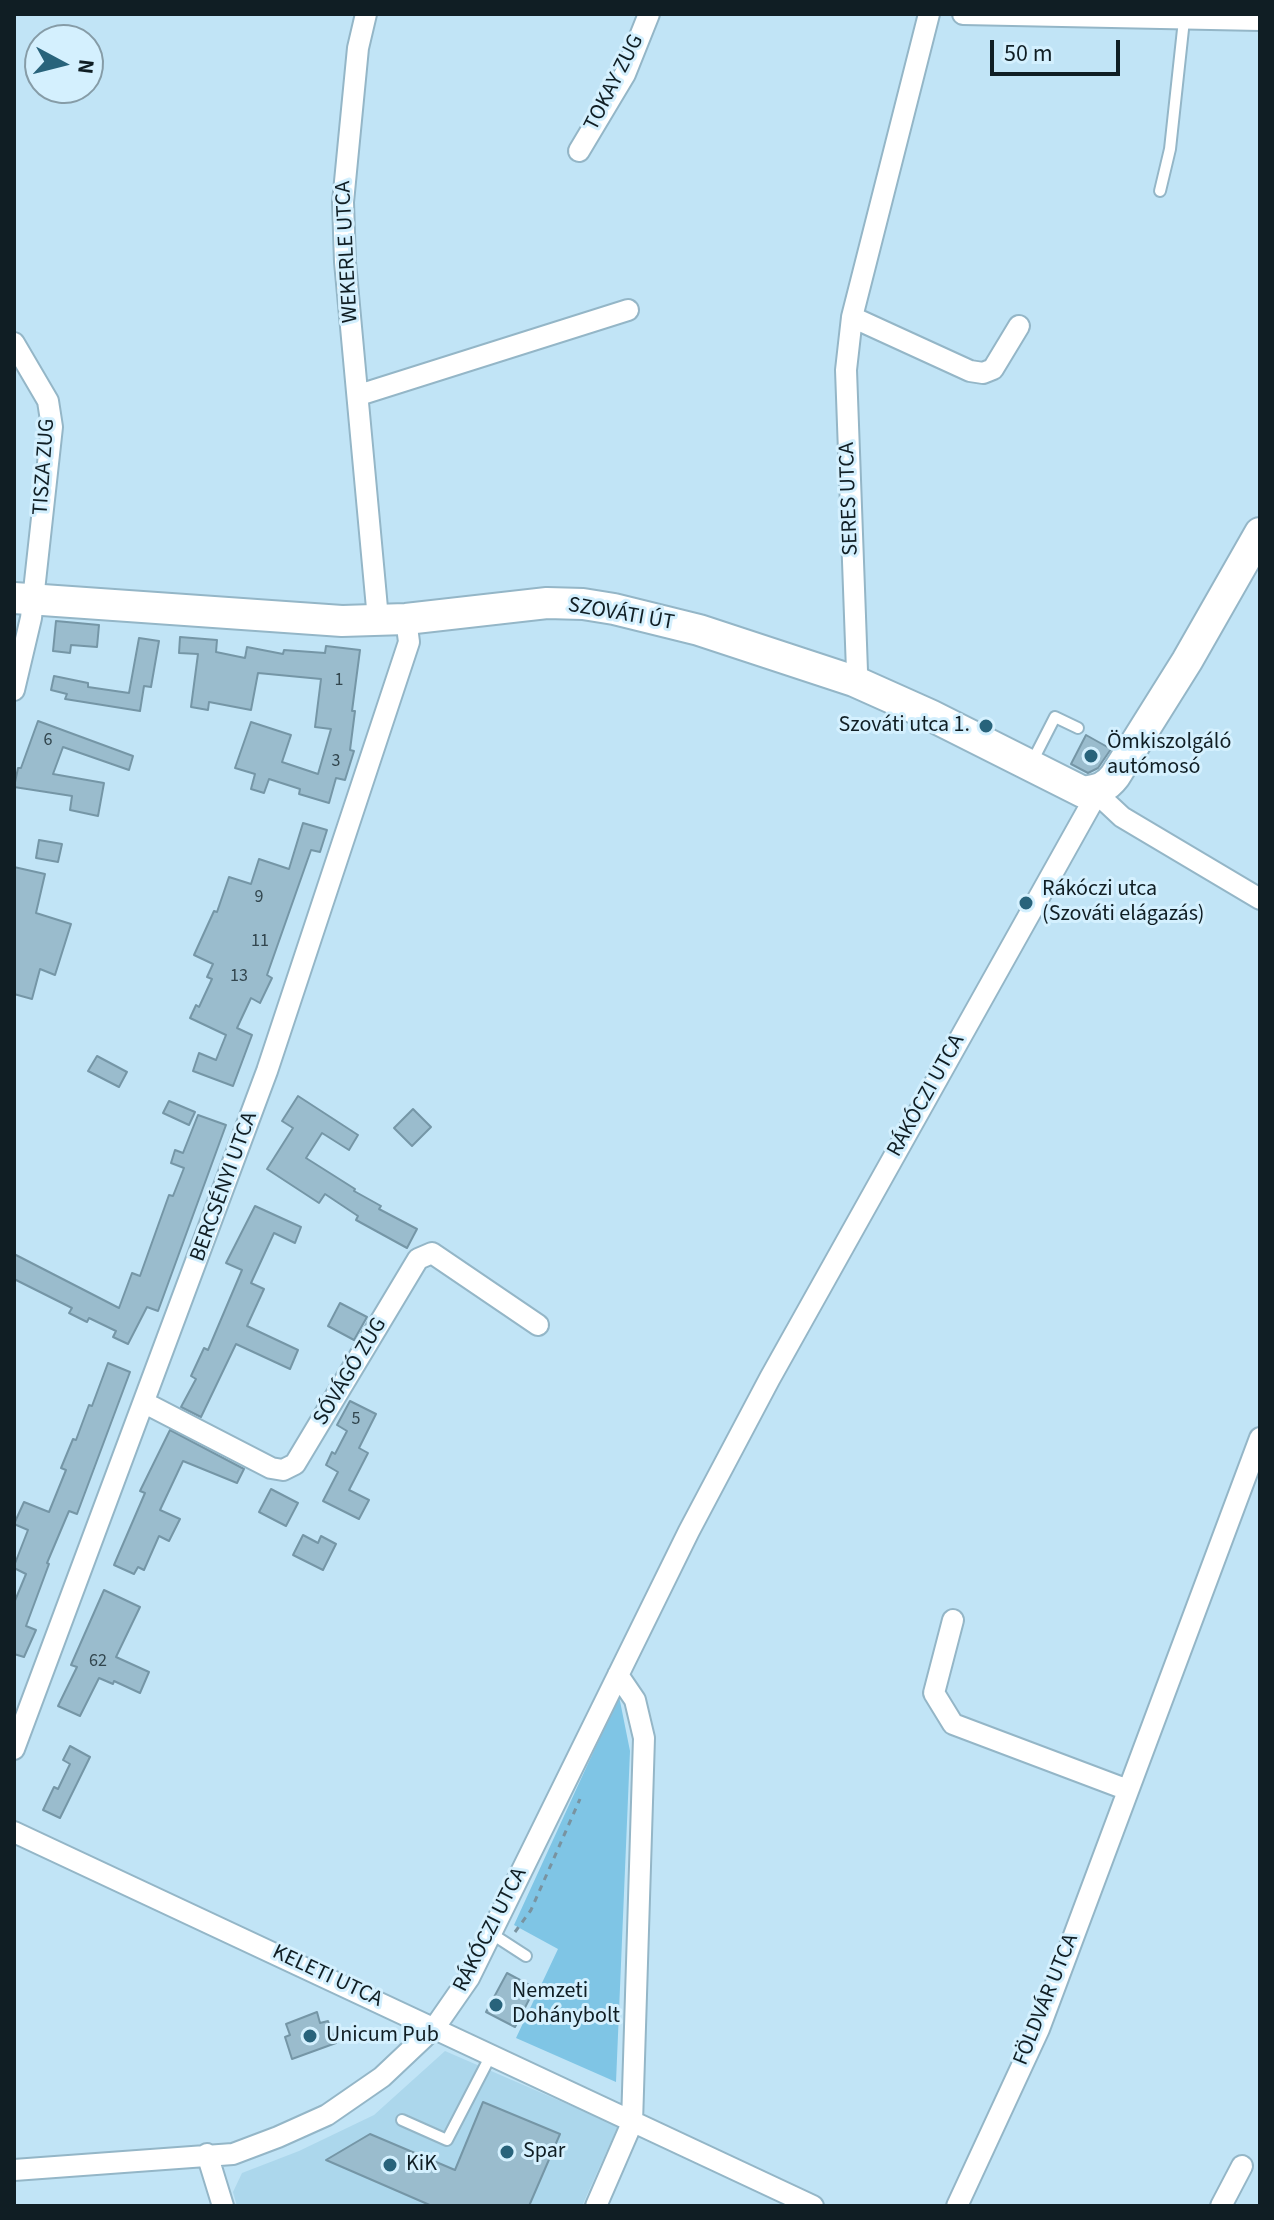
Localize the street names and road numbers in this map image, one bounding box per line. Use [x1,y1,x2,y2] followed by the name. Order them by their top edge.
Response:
[580,31,650,135] street label: TOKAY ZUG
[331,180,365,324] street label: WEKERLE UTCA
[28,418,62,516] street label: TISZA ZUG
[835,442,865,556] street label: SERES UTCA
[566,593,676,637] street label: SZOVÁTI ÚT
[883,1030,971,1162] street label: RÁKÓCZI UTCA
[186,1109,264,1265] street label: BERCSÉNYI UTCA
[309,1313,393,1431] street label: SÓVÁGÓ ZUG
[448,1864,534,1996] street label: RÁKÓCZI UTCA
[1009,1931,1085,2069] street label: FÖLDVÁR UTCA
[268,1940,386,2014] street label: KELETI UTCA

